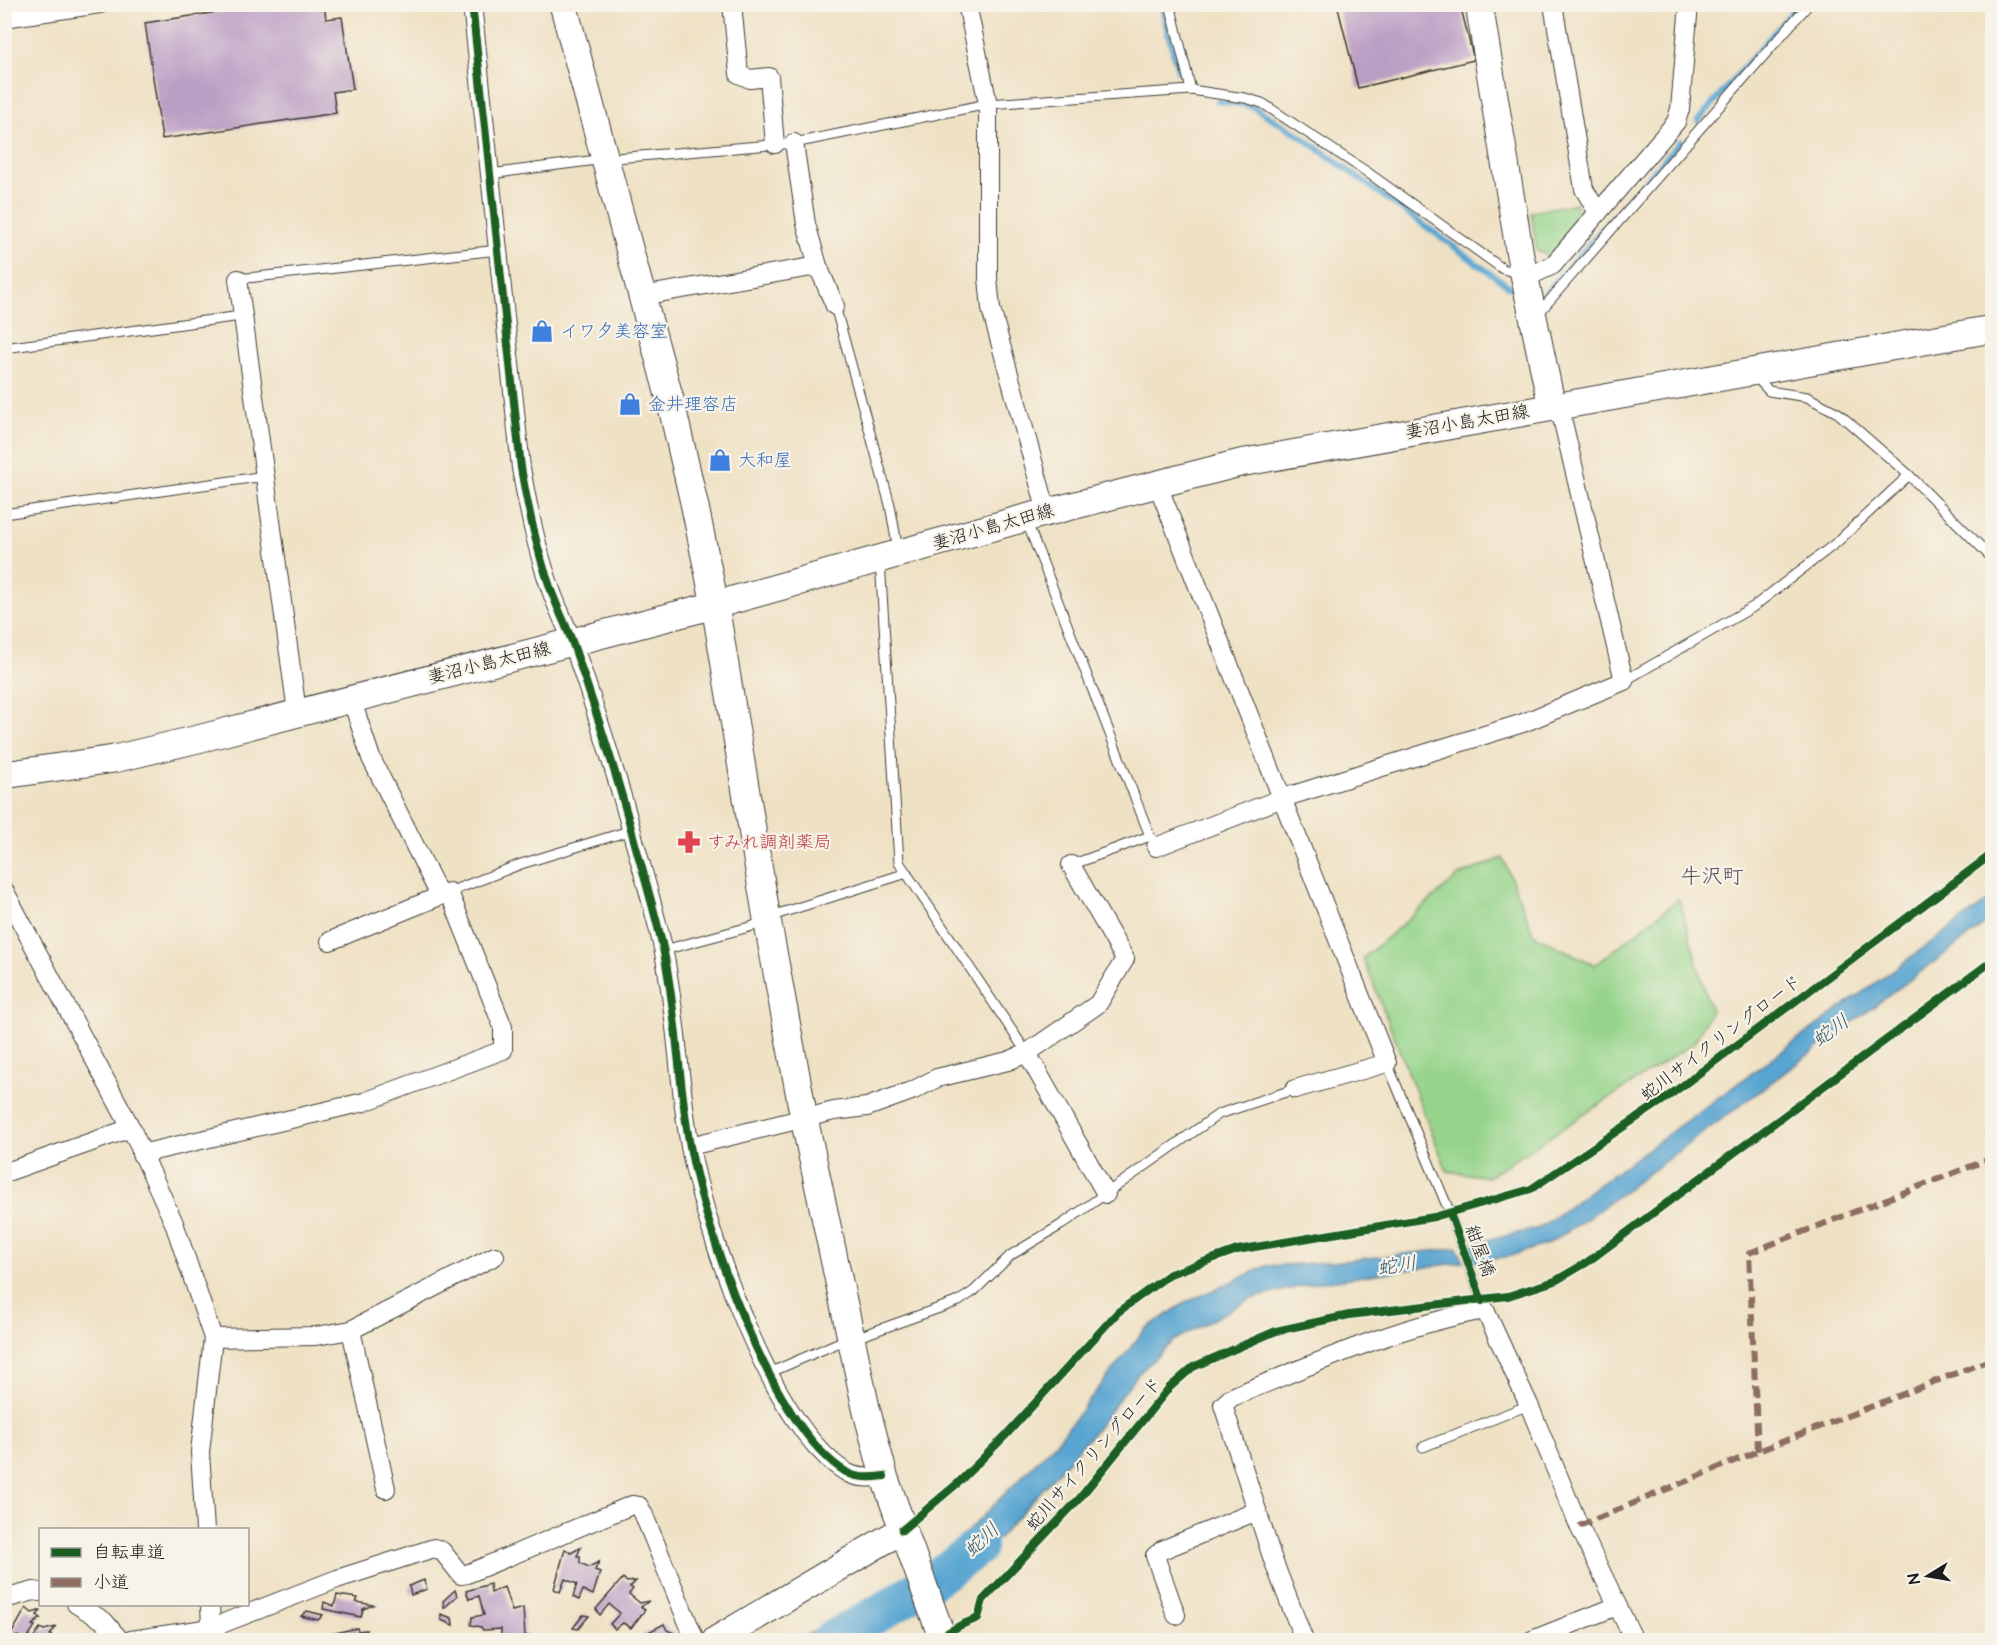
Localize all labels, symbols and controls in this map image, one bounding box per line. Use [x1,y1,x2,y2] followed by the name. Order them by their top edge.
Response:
[529,318,555,344] shop icon: イワ夕美容室
[560,319,668,344] place label: イワ夕美容室
[617,391,643,417] shop icon: 金井理容店
[648,392,738,417] place label: 金井理容店
[1403,399,1531,445] street label: 妻沼小島太田線
[707,447,733,473] shop icon: 大和屋
[738,448,792,473] place label: 大和屋
[929,498,1057,556] street label: 妻沼小島太田線
[425,636,553,690] street label: 妻沼小島太田線
[676,829,702,855] pharmacy icon: すみれ調剤薬局
[707,830,832,855] place label: すみれ調剤薬局
[1681,862,1744,891] district label: 牛沢町
[1635,969,1807,1107] street label: 蛇川サイクリングロード
[1807,1008,1855,1054] water label: 蛇川
[1459,1221,1501,1281] street label: 紺屋橋
[1375,1249,1419,1283] water label: 蛇川
[1020,1372,1168,1536] street label: 蛇川サイクリングロード
[958,1516,1006,1564] water label: 蛇川
[39,1528,249,1606] legend
[93,1540,165,1565] text: 自転車道
[1898,1546,1958,1606] north arrow
[93,1570,129,1595] text: 小道
[1903,1572,1926,1586] text: N

